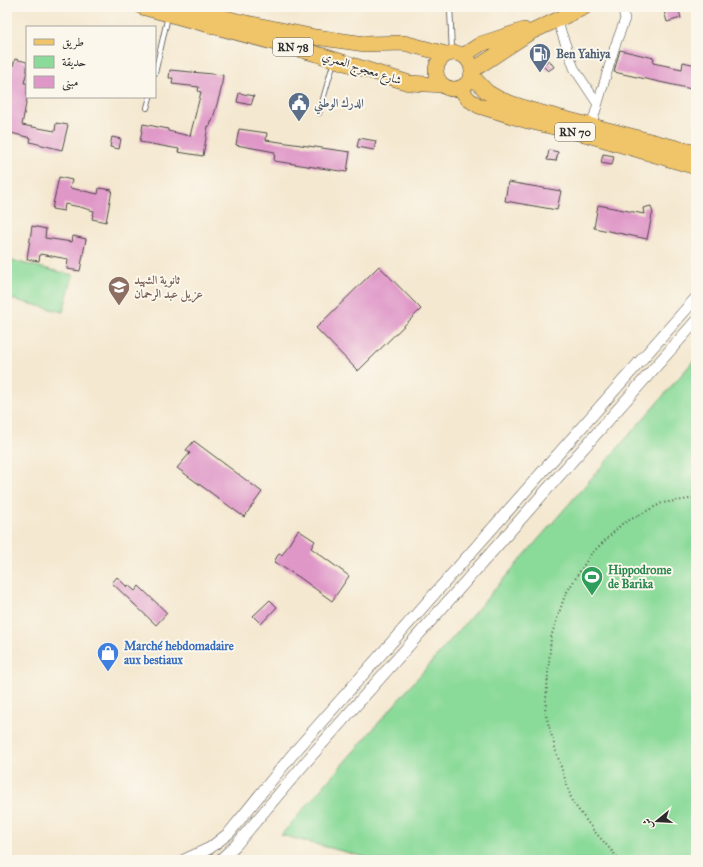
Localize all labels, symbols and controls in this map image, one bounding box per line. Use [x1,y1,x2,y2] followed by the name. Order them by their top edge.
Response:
[26,26,156,98] legend
[62,35,84,50] text: طريق
[273,38,313,56] road number: RN 78
[527,41,553,74] fuel station icon: Ben Yahiya
[556,47,611,62] place label: Ben Yahiya
[319,49,404,91] street label: شارع معجوج العمري
[62,55,86,70] text: حديقة
[62,75,78,91] text: مبنى
[286,90,312,123] public building icon: الدرك الوطني
[314,96,364,115] place label: الدرك الوطني
[555,123,595,141] road number: RN 70
[134,273,203,303] place label: ثانوية الشهيد عزيل عبد الرحمان
[106,274,132,307] school or university icon: ثانوية الشهيد عزيل عبد الرحمان
[608,563,671,591] place label: Hippodrome de Barika
[579,564,605,597] sports icon: Hippodrome de Barika
[124,639,234,667] place label: Marché hebdomadaire aux bestiaux
[95,640,121,673] shop icon: Marché hebdomadaire aux bestiaux
[637,801,677,841] north arrow
[640,817,656,831] text: ش

